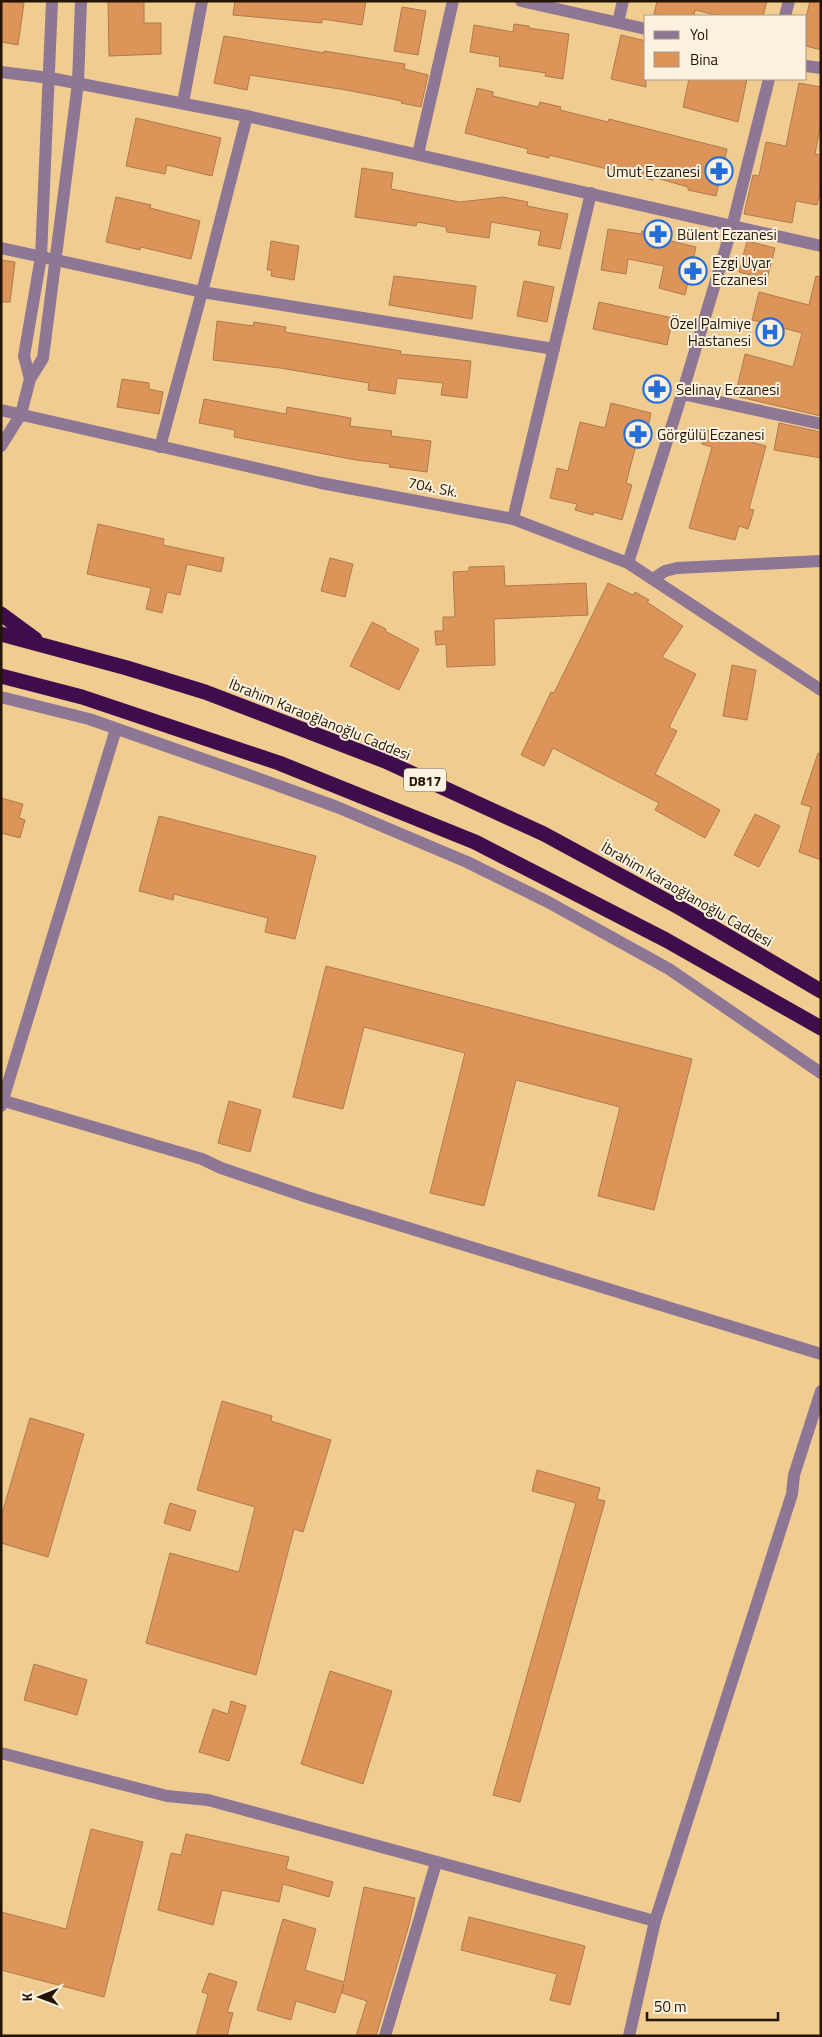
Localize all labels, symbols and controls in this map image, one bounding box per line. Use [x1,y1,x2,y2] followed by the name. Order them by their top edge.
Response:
[644,15,807,80] legend
[690,23,708,46] text: Yol
[690,48,719,71] text: Bina
[704,156,734,186] pharmacy icon: Umut Eczanesi
[606,160,700,183] place label: Umut Eczanesi
[643,219,673,249] pharmacy icon: Bülent Eczanesi
[677,223,777,246] place label: Bülent Eczanesi
[712,251,771,291] place label: Ezgi Uyar Eczanesi
[678,256,708,286] pharmacy icon: Ezgi Uyar Eczanesi
[670,312,751,352] place label: Özel Palmiye Hastanesi
[755,317,785,347] hospital icon: Özel Palmiye Hastanesi
[642,374,672,404] pharmacy icon: Selinay Eczanesi
[676,378,779,401] place label: Selinay Eczanesi
[623,419,653,449] pharmacy icon: Görgülü Eczanesi
[657,423,765,446] place label: Görgülü Eczanesi
[406,471,460,503] street label: 704. Sk.
[225,672,415,766] street label: İbrahim Karaoğlanoğlu Caddesi
[404,768,446,792] road number: D817
[597,835,777,953] street label: İbrahim Karaoğlanoğlu Caddesi
[15,1972,65,2022] north arrow
[647,1990,778,2022] scale bar
[16,1992,37,2002] text: K
[654,1995,687,2018] text: 50 m

